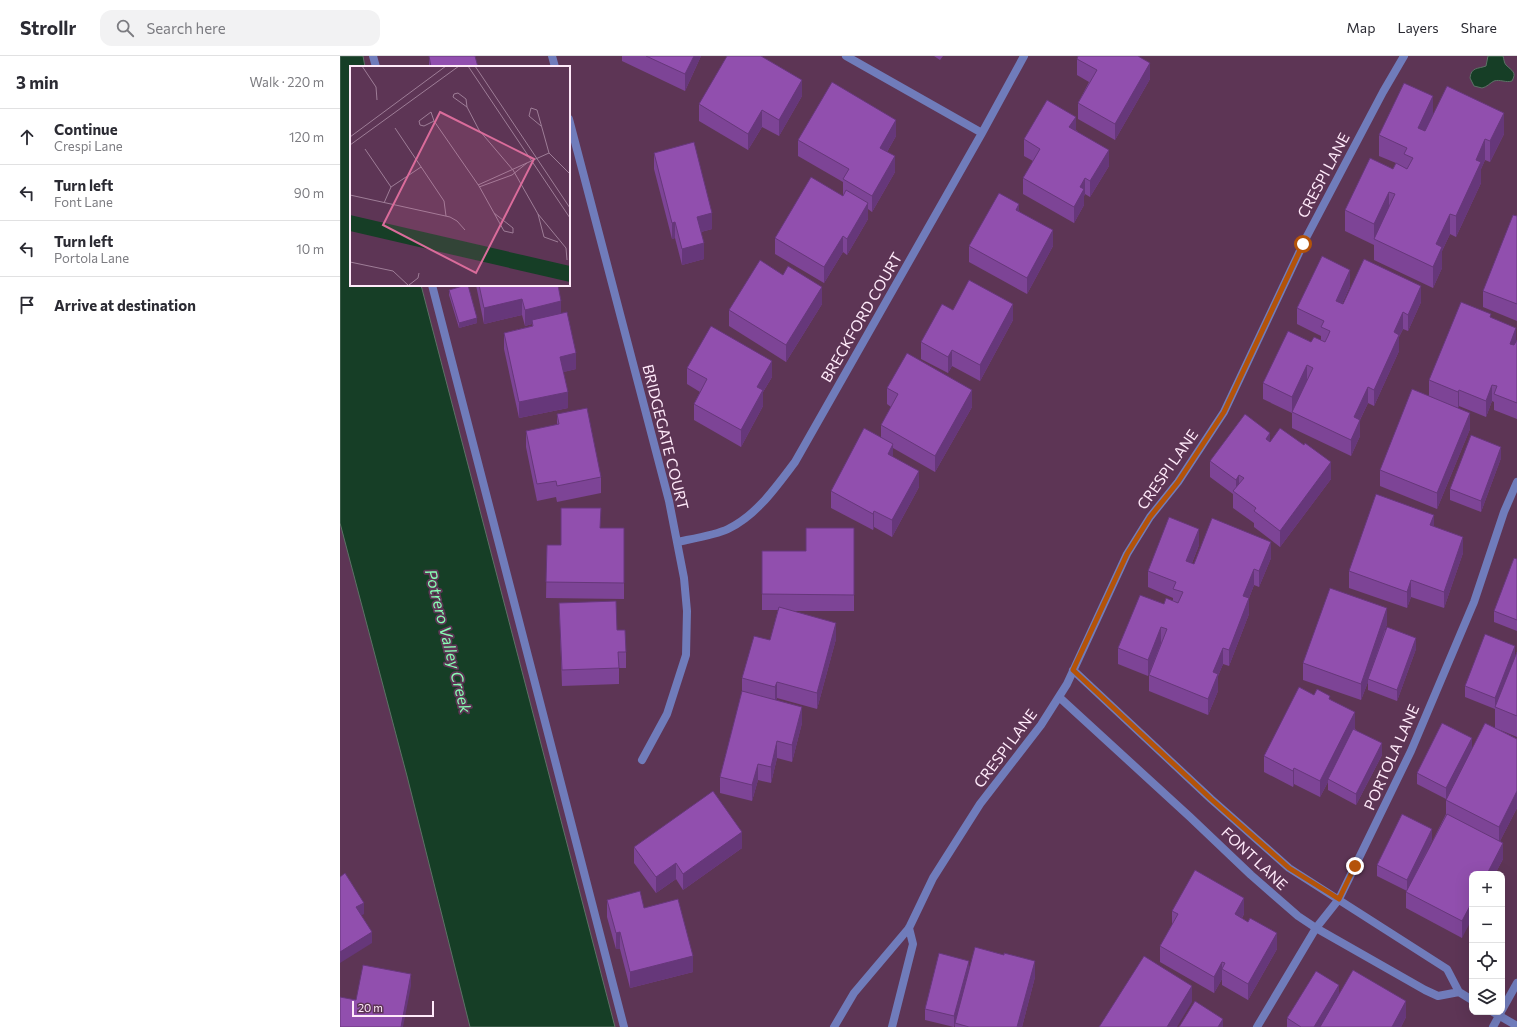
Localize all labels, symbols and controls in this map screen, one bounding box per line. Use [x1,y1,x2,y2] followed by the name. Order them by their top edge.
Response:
[100,10,380,46] search box
[20,16,76,39] text: Strollr
[114,17,136,39] icon: search
[146,19,226,37] text: Search here
[1347,19,1375,36] text: Map
[1397,19,1439,36] text: Layers
[1461,19,1497,36] text: Share
[350,66,570,286] inset map
[16,72,59,93] text: 3 min
[250,74,324,90] text: Walk · 220 m
[54,120,118,138] text: Continue
[16,126,38,148] icon: ahead
[289,129,324,145] text: 120 m
[1293,129,1353,221] street label: CRESPI LANE
[54,138,123,154] text: Crespi Lane
[54,176,113,194] text: Turn left
[16,182,38,204] icon: left
[294,185,324,201] text: 90 m
[54,194,113,210] text: Font Lane
[54,232,113,250] text: Turn left
[1294,235,1312,253] route start
[16,238,38,260] icon: left
[296,241,324,257] text: 10 m
[817,249,906,385] street label: BRECKFORD COURT
[54,250,129,266] text: Portola Lane
[16,294,38,316] icon: arrive
[54,296,196,314] text: Arrive at destination
[639,362,693,512] street label: BRIDGEGATE COURT
[1133,425,1201,513] street label: CRESPI LANE
[422,567,476,715] water label: Potrero Valley Creek
[1360,701,1422,813] street label: PORTOLA LANE
[970,705,1040,791] street label: CRESPI LANE
[1218,823,1292,893] street label: FONT LANE
[1346,857,1364,875] route end
[1469,871,1505,1015] map controls
[1469,871,1505,907] button: +
[1469,907,1505,943] button: −
[1469,943,1505,979] button: locate
[1469,979,1505,1015] button: layers
[352,999,434,1018] scale bar
[358,1001,383,1014] text: 20 m

